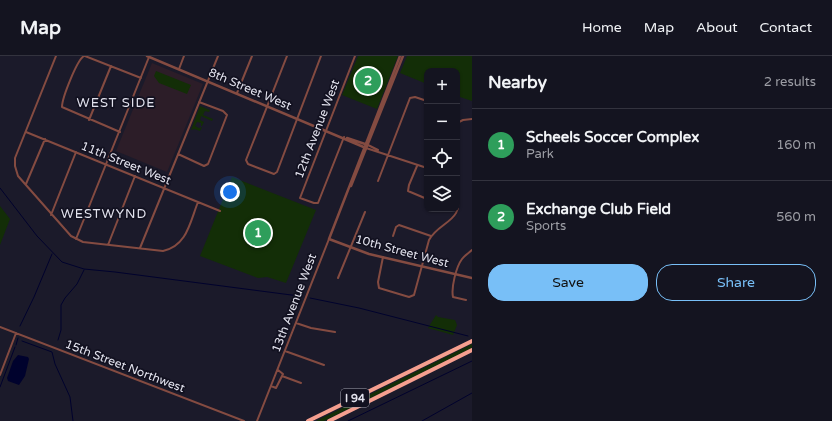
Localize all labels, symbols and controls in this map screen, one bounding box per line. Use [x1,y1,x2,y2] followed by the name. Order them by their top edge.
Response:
[20,17,61,39] text: Map
[582,19,622,36] text: Home
[644,19,674,36] text: Map
[696,19,738,36] text: About
[760,19,812,36] text: Contact
[206,65,294,113] street label: 8th Street West
[355,66,381,96] pin: 2
[424,68,460,212] map controls
[424,68,460,104] button: +
[488,72,547,93] text: Nearby
[764,74,816,90] text: 2 results
[292,77,342,180] street label: 12th Avenue West
[76,95,156,111] district label: WEST SIDE
[424,104,460,140] button: −
[526,128,699,146] text: Scheels Soccer Complex
[497,137,505,153] text: 1
[776,137,816,153] text: 160 m
[79,138,174,188] street label: 11th Street West
[424,140,460,176] button: locate
[526,146,554,162] text: Park
[424,176,460,212] button: layers
[220,182,240,202] your location
[526,200,671,218] text: Exchange Club Field
[61,206,147,222] district label: WESTWYND
[497,209,505,225] text: 2
[776,209,816,225] text: 560 m
[245,218,271,248] pin: 1
[526,218,566,234] text: Sports
[354,232,451,270] street label: 10th Street West
[269,251,319,354] street label: 13th Avenue West
[488,264,648,301] button: Save
[656,264,816,301] button: Share
[63,337,187,395] street label: 15th Street Northwest
[341,389,369,407] road number: I 94

